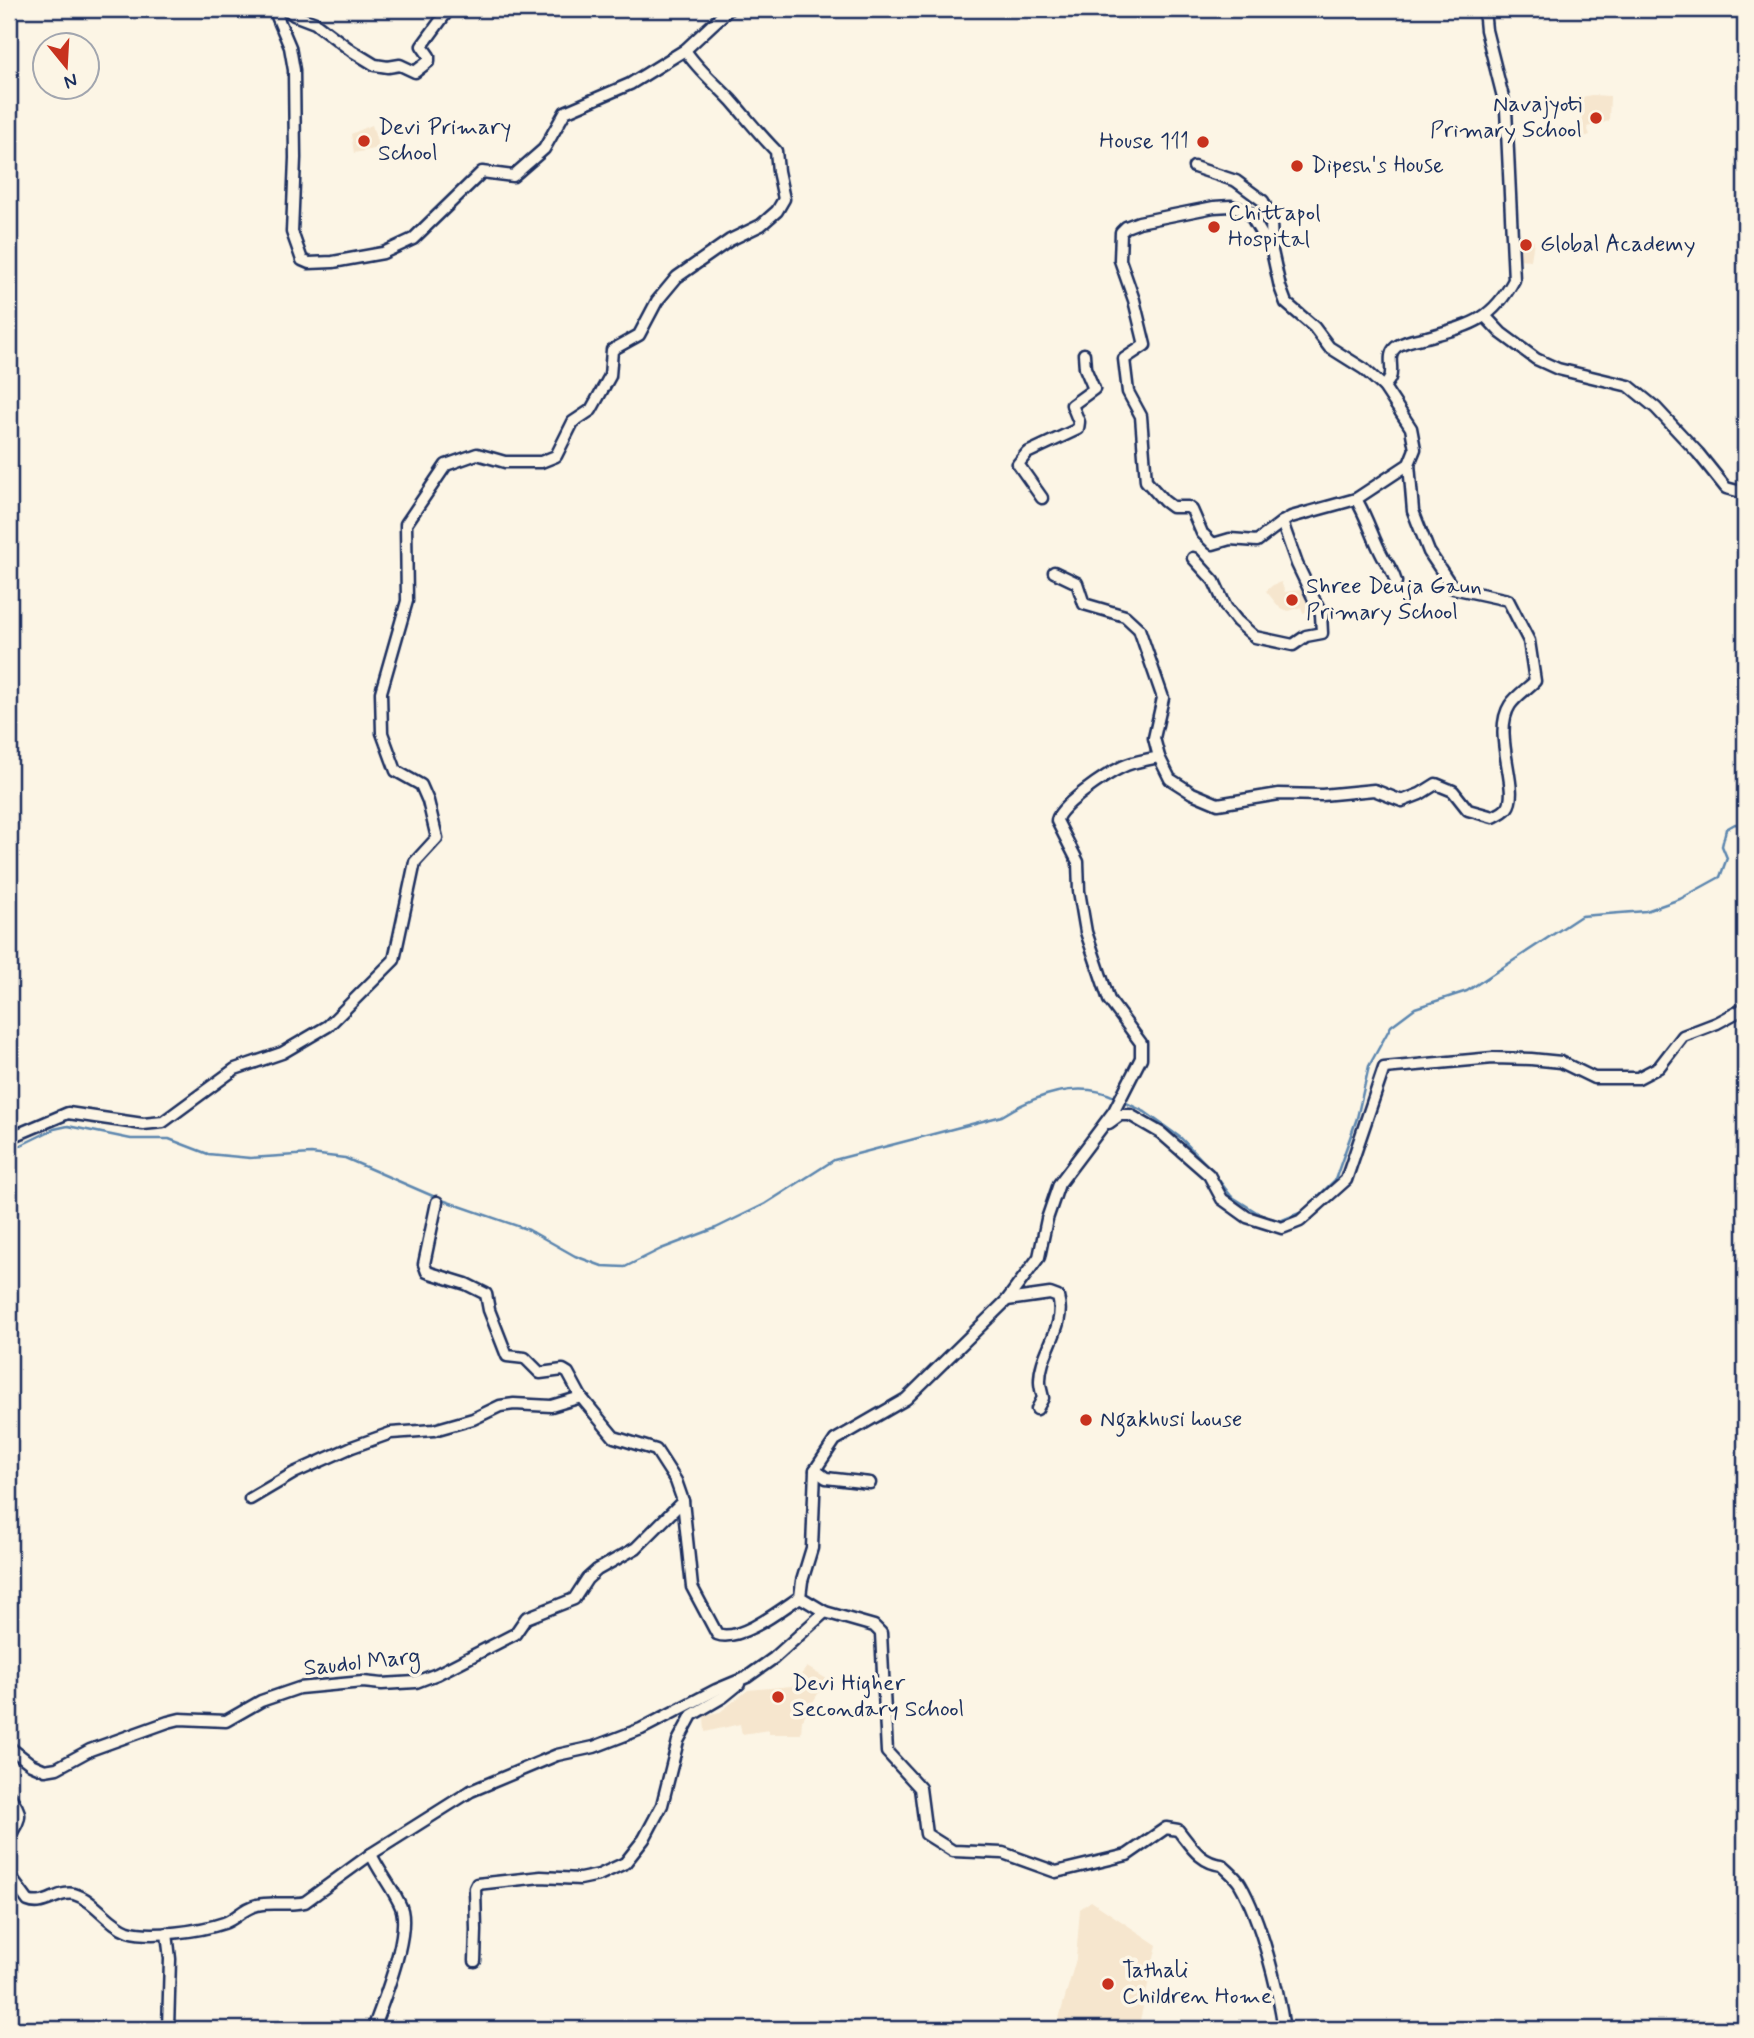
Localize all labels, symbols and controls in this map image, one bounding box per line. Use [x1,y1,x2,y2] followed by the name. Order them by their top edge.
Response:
[32,32,102,102] north arrow
[61,67,81,95] text: N
[1430,90,1582,146] place label: Navajyoti Primary School
[1588,110,1604,126] marker: Navajyoti Primary School
[378,113,512,169] place label: Devi Primary School
[1099,127,1189,157] place label: House 111
[356,133,372,149] marker: Devi Primary School
[1195,134,1211,150] marker: House 111
[1311,151,1444,181] place label: Dipesh's House
[1289,158,1305,174] marker: Dipesh's House
[1228,199,1321,255] place label: Chittapol Hospital
[1206,219,1222,235] marker: Chittapol Hospital
[1540,230,1695,260] place label: Global Academy
[1518,237,1534,253] marker: Global Academy
[1306,572,1482,628] place label: Shree Deuja Gaun Primary School
[1284,592,1300,608] marker: Shree Deuja Gaun Primary School
[1100,1405,1242,1437] place label: Ngakhusi house
[1078,1412,1094,1428] marker: Ngakhusi house
[302,1642,422,1686] street label: Saudol Marg
[792,1669,964,1725] place label: Devi Higher Secondary School
[770,1689,786,1705] marker: Devi Higher Secondary School
[1122,1956,1272,2012] place label: Tathali Children Home
[1100,1976,1116,1992] marker: Tathali Children Home

